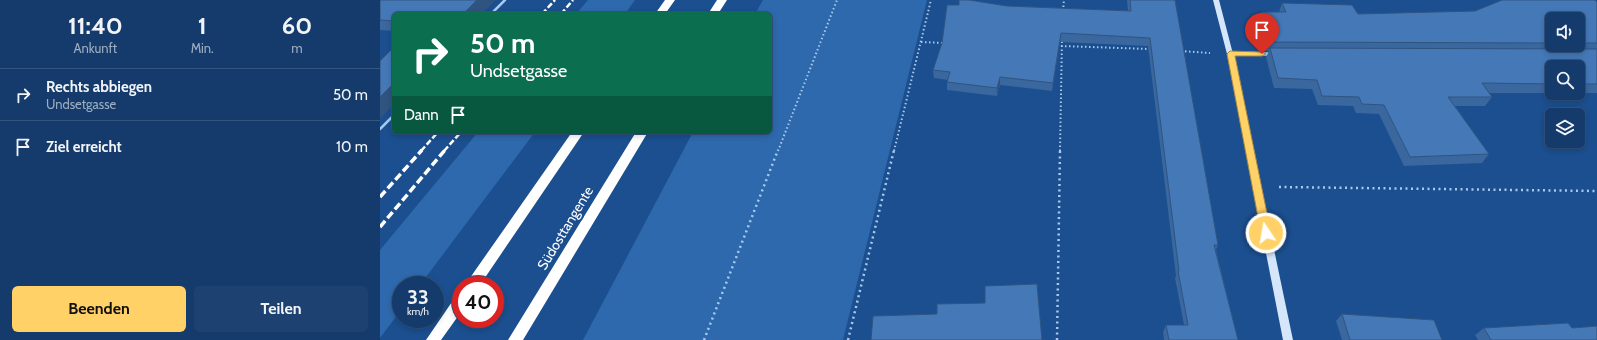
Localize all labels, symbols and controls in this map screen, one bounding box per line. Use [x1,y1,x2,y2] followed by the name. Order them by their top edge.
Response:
[68,11,123,40] text: 11:40
[198,11,207,40] text: 1
[282,11,312,40] text: 60
[1545,12,1585,148] map controls
[1545,12,1585,52] button: sound
[1245,13,1279,54] pin
[1251,19,1273,41] icon: arrive
[470,26,535,60] text: 50 m
[404,28,456,80] icon: right
[73,40,117,56] text: Ankunft
[191,40,214,56] text: Min.
[291,40,303,56] text: m
[470,60,567,82] text: Undsetgasse
[1545,60,1585,100] button: search
[46,78,152,96] text: Rechts abbiegen
[12,84,34,106] icon: right
[333,86,368,104] text: 50 m
[46,96,116,112] text: Undsetgasse
[447,104,469,126] icon: arrive
[404,106,439,124] text: Dann
[1545,108,1585,148] button: layers
[12,136,34,158] icon: arrive
[46,138,122,156] text: Ziel erreicht
[336,138,368,156] text: 10 m
[533,183,597,273] street label: Südosttangente
[1245,212,1287,254] position arrow
[452,276,504,328] speed limit sign: 40
[407,285,429,309] text: 33
[12,286,186,332] button: Beenden
[194,286,368,332] button: Teilen
[407,305,429,318] text: km/h

